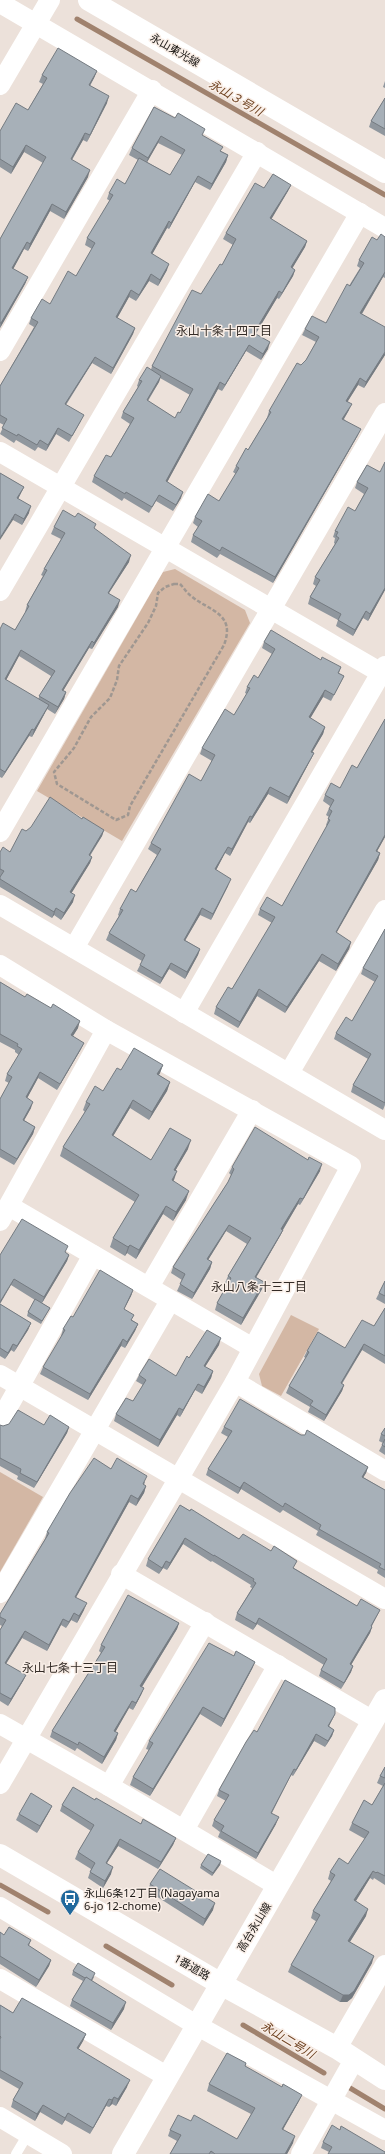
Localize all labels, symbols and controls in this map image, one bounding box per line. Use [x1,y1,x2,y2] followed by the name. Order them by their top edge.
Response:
[148,29,203,70] street label: 永山東光線
[206,75,268,121] water label: 永山３号川
[176,322,272,339] district label: 永山十条十四丁目
[211,1278,307,1295] district label: 永山八条十三丁目
[22,1659,118,1676] district label: 永山七条十三丁目
[84,1885,220,1913] place label: 永山6条12丁目 (Nagayama 6-jo 12-chome)
[59,1888,81,1916] bus stop icon: 永山6条12丁目 (Nagayama 6-jo 12-chome)
[233,1899,274,1954] street label: 高台永山線
[171,1950,213,1983] street label: 1番道路
[258,2017,320,2063] water label: 永山二号川

